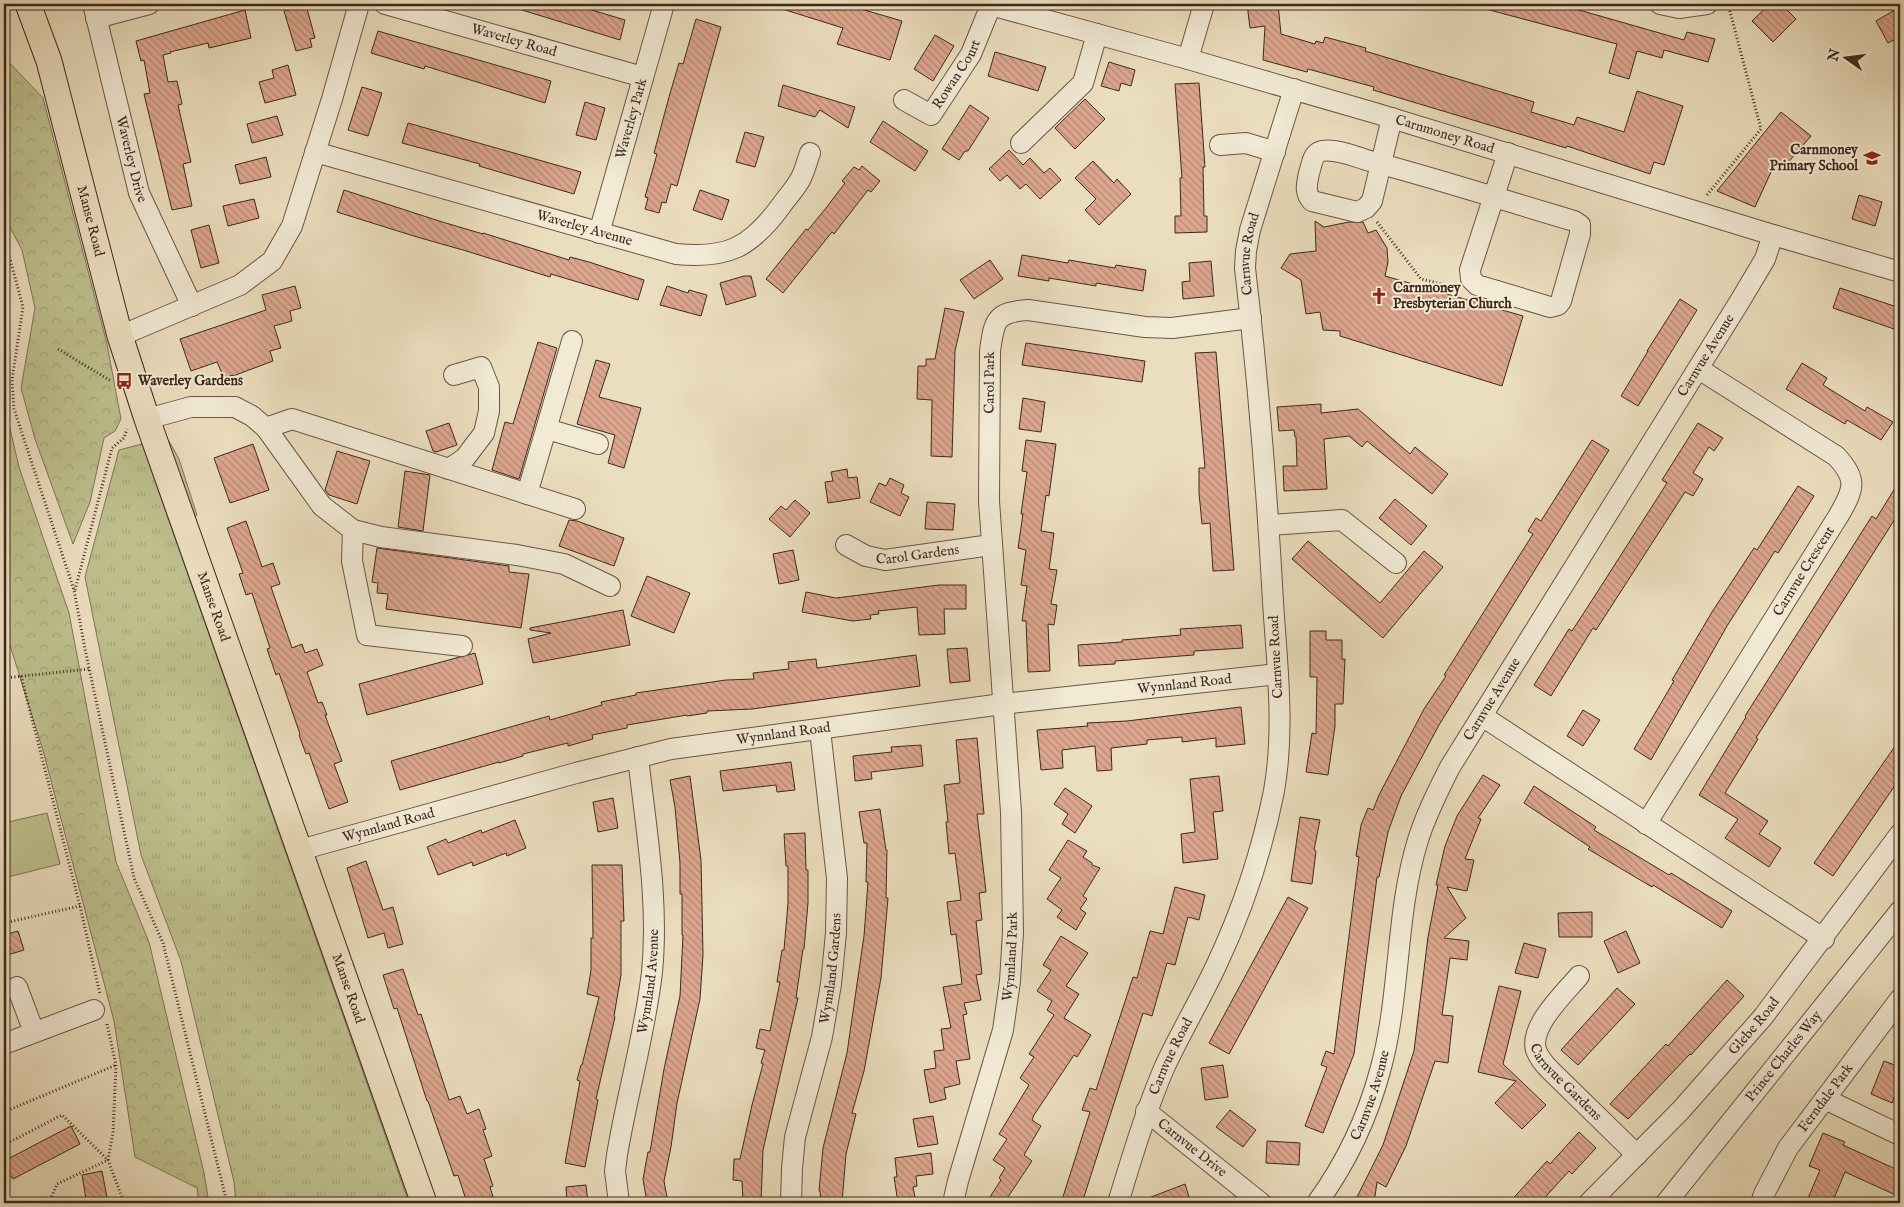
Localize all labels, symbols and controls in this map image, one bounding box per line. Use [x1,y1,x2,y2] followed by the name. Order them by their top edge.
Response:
[469,20,559,61] street label: Waverley Road
[1822,32,1872,82] north arrow
[928,37,985,113] street label: Rowan Court
[1824,47,1845,64] text: N
[612,76,652,161] street label: Waverley Park
[1393,111,1497,158] street label: Carnmoney Road
[112,114,152,206] street label: Waverley Drive
[1770,141,1859,175] place label: Carnmoney Primary School
[1862,148,1882,168] school or university icon: Carnmoney Primary School
[72,184,108,259] street label: Manse Road
[534,206,635,250] street label: Waverley Avenue
[1236,210,1264,296] street label: Carnvue Road
[1393,279,1512,313] place label: Carnmoney Presbyterian Church
[1369,286,1389,306] church icon: Carnmoney Presbyterian Church
[1674,310,1739,400] street label: Carnvue Avenue
[981,351,999,414] street label: Carol Park
[114,371,134,391] bus stop icon: Waverley Gardens
[137,372,243,390] place label: Waverley Gardens
[1769,523,1839,620] street label: Carnvue Crescent
[874,541,960,569] street label: Carol Gardens
[193,569,234,644] street label: Manse Road
[1265,615,1287,699] street label: Carnvue Road
[1460,654,1525,744] street label: Carnvue Avenue
[1136,670,1233,698] street label: Wynnland Road
[735,718,832,749] street label: Wynnland Road
[341,804,437,847] street label: Wynnland Road
[998,911,1022,1002] street label: Wynnland Park
[815,913,845,1025] street label: Wynnland Gardens
[633,928,663,1036] street label: Wynnland Avenue
[328,951,369,1026] street label: Manse Road
[1725,993,1784,1059] street label: Glebe Road
[1741,1007,1826,1106] street label: Prince Charles Way
[1145,1014,1197,1097] street label: Carnvue Road
[1526,1042,1606,1125] street label: Carnvue Gardens
[1347,1048,1394,1143] street label: Carnvue Avenue
[1794,1060,1858,1136] street label: Ferndale Park
[1154,1115,1231,1182] street label: Carnvue Drive

